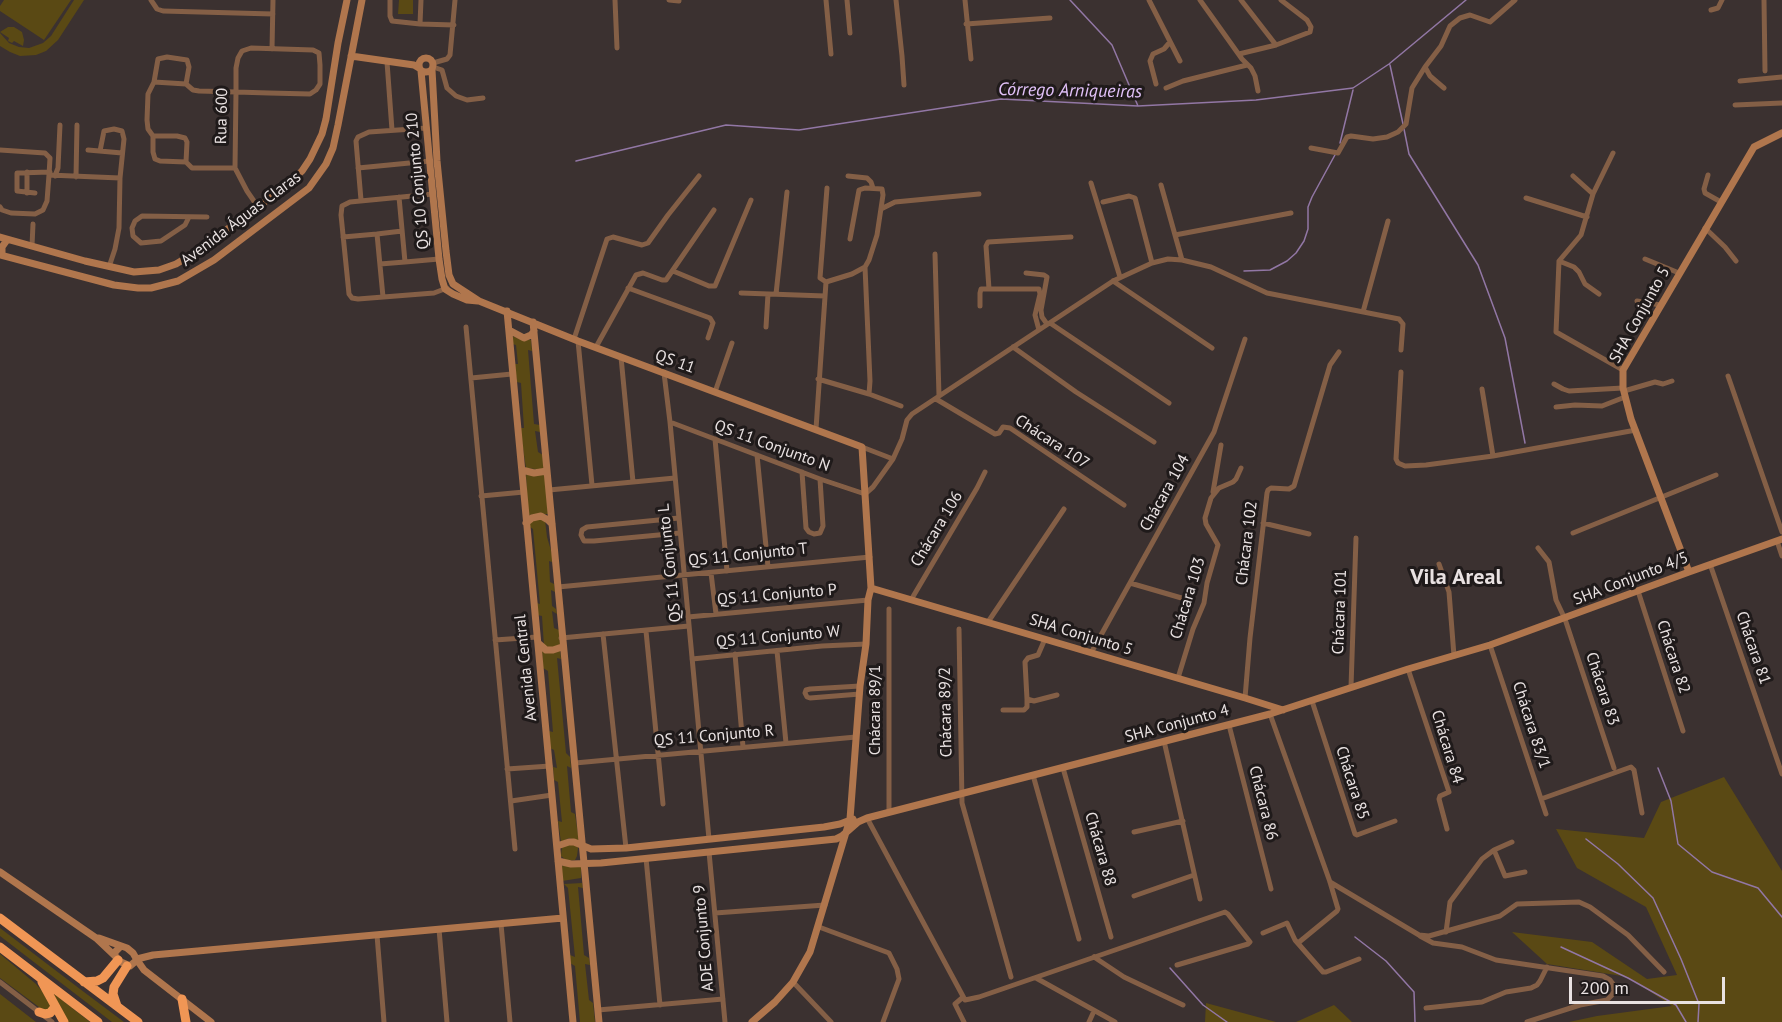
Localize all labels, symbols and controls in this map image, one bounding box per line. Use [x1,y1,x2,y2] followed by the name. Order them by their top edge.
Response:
[998,79,1142,103] water label: Córrego Arniqueiras
[212,88,232,144] street label: Rua 600
[402,112,434,250] street label: QS 10 Conjunto 210
[177,168,305,270] street label: Avenida Águas Claras
[1606,263,1674,367] street label: SHA Conjunto 5
[652,346,698,378] street label: QS 11
[1011,411,1093,473] street label: Chácara 107
[711,416,833,476] street label: QS 11 Conjunto N
[1136,451,1194,535] street label: Chácara 104
[907,488,967,570] street label: Chácara 106
[1232,500,1262,586] street label: Chácara 102
[654,503,686,623] street label: QS 11 Conjunto L
[687,539,809,571] street label: QS 11 Conjunto T
[1571,548,1691,610] street label: SHA Conjunto 4/5
[1166,555,1210,641] street label: Chácara 103
[1410,565,1502,591] district label: Vila Areal
[1329,569,1351,655] street label: Chácara 101
[716,580,838,610] street label: QS 11 Conjunto P
[1732,609,1774,687] street label: Chácara 81
[1027,610,1135,660] street label: SHA Conjunto 5
[511,614,541,722] street label: Avenida Central
[1652,618,1694,696] street label: Chácara 82
[715,622,841,652] street label: QS 11 Conjunto W
[1581,650,1623,728] street label: Chácara 83
[865,665,885,755] street label: Chácara 89/1
[936,667,956,757] street label: Chácara 89/2
[1508,679,1554,771] street label: Chácara 83/1
[1123,701,1231,747] street label: SHA Conjunto 4
[1427,708,1467,786] street label: Chácara 84
[653,721,775,751] street label: QS 11 Conjunto R
[1331,744,1373,822] street label: Chácara 85
[1244,764,1282,842] street label: Chácara 86
[1080,810,1120,888] street label: Chácara 88
[690,884,718,992] street label: ADE Conjunto 9
[1572,965,1728,1003] scale bar
[1580,976,1629,999] text: 200 m

